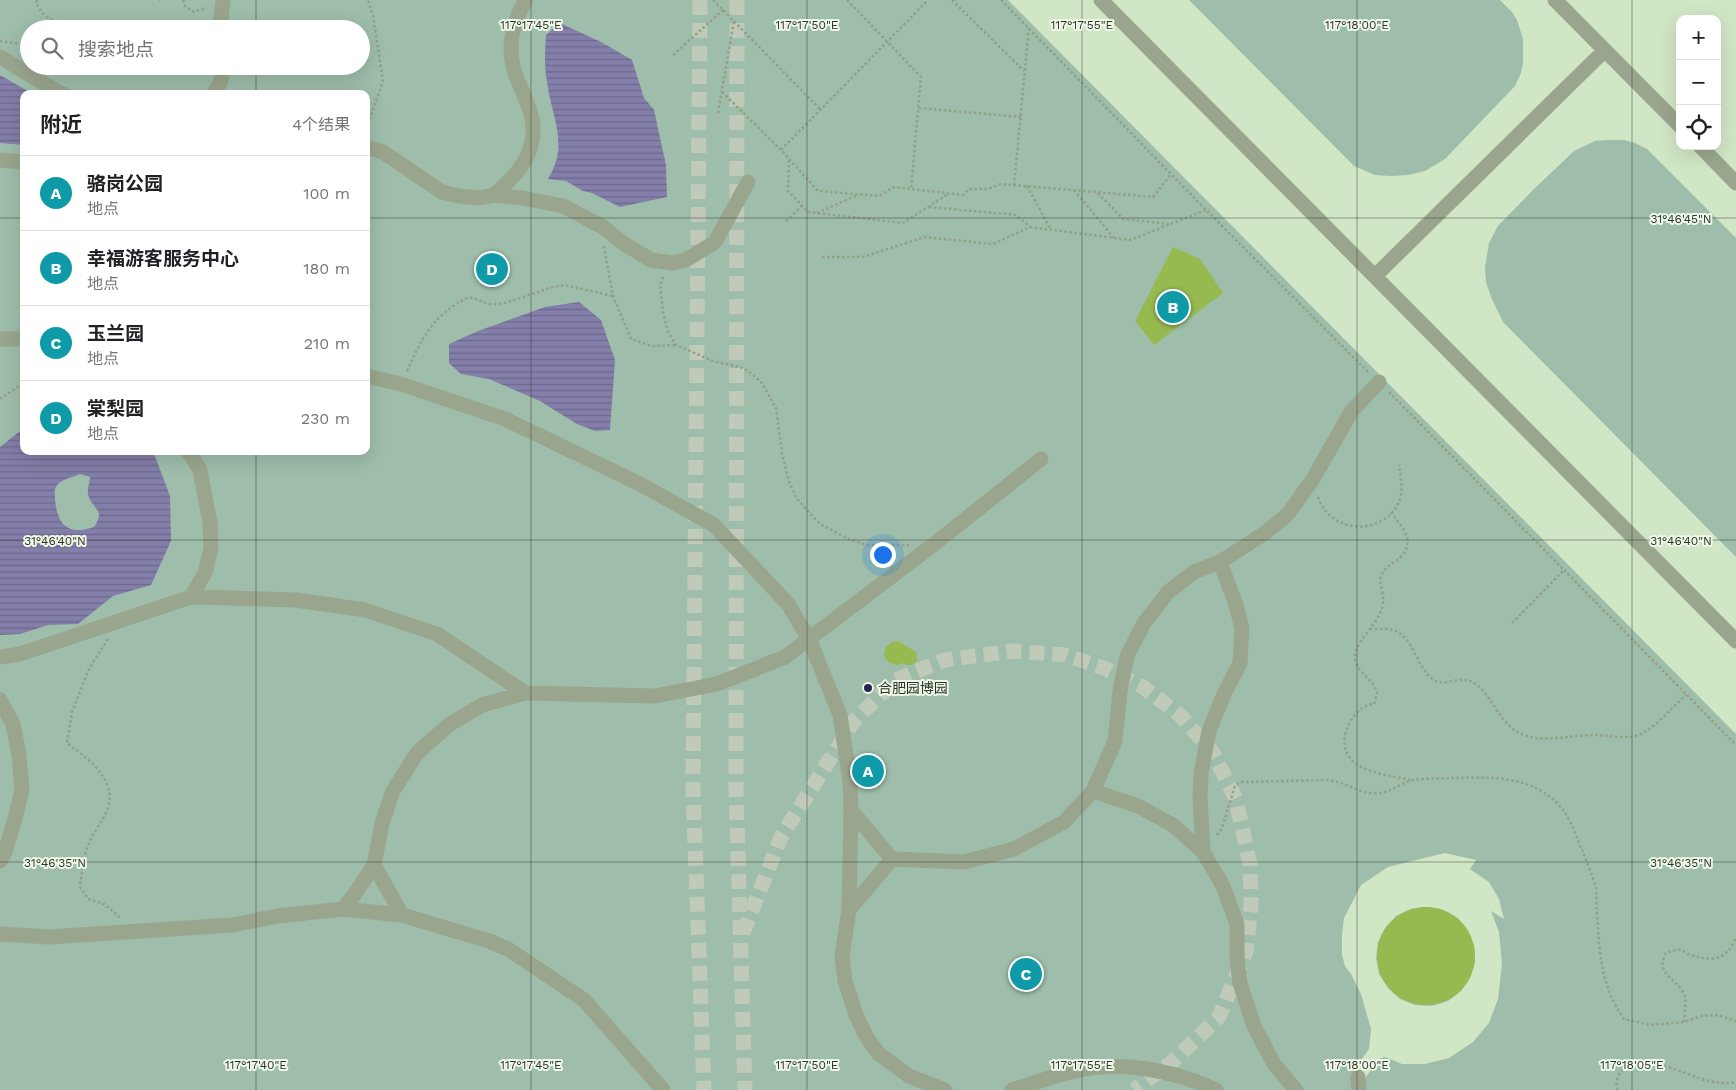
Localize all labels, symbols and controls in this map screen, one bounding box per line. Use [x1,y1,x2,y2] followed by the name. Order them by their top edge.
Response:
[1676,15,1721,150] map controls
[1676,15,1721,60] button: +
[500,18,562,32] text: 117°17'45"E
[776,18,839,32] text: 117°17'50"E
[1051,18,1113,32] text: 117°17'55"E
[1325,18,1389,32] text: 117°18'00"E
[20,20,370,75] search box
[38,34,66,62] icon: search
[78,38,154,61] text: 搜索地点
[1676,60,1721,105] button: −
[1676,105,1721,150] button: locate
[40,112,82,137] text: 附近
[292,115,350,134] text: 4个结果
[87,172,163,195] text: 骆岗公园
[51,184,61,203] text: A
[303,184,350,203] text: 100 m
[87,199,119,218] text: 地点
[1650,212,1712,226] text: 31°46'45"N
[87,247,239,270] text: 幸福游客服务中心
[476,250,508,288] pin: D
[51,259,61,278] text: B
[303,259,350,278] text: 180 m
[87,274,119,293] text: 地点
[1157,288,1189,326] pin: B
[87,322,144,345] text: 玉兰园
[51,334,61,353] text: C
[304,334,350,353] text: 210 m
[87,349,119,368] text: 地点
[87,397,144,420] text: 棠梨园
[50,409,62,428] text: D
[301,409,350,428] text: 230 m
[87,424,119,443] text: 地点
[24,534,86,548] text: 31°46'40"N
[1650,534,1712,548] text: 31°46'40"N
[870,542,896,568] your location
[878,680,948,696] place label: 合肥园博园
[862,682,874,694] marker: 合肥园博园
[852,752,884,790] pin: A
[24,856,86,870] text: 31°46'35"N
[1650,856,1712,870] text: 31°46'35"N
[1010,955,1042,993] pin: C
[225,1058,287,1072] text: 117°17'40"E
[500,1058,562,1072] text: 117°17'45"E
[776,1058,839,1072] text: 117°17'50"E
[1051,1058,1113,1072] text: 117°17'55"E
[1325,1058,1389,1072] text: 117°18'00"E
[1600,1058,1664,1072] text: 117°18'05"E

